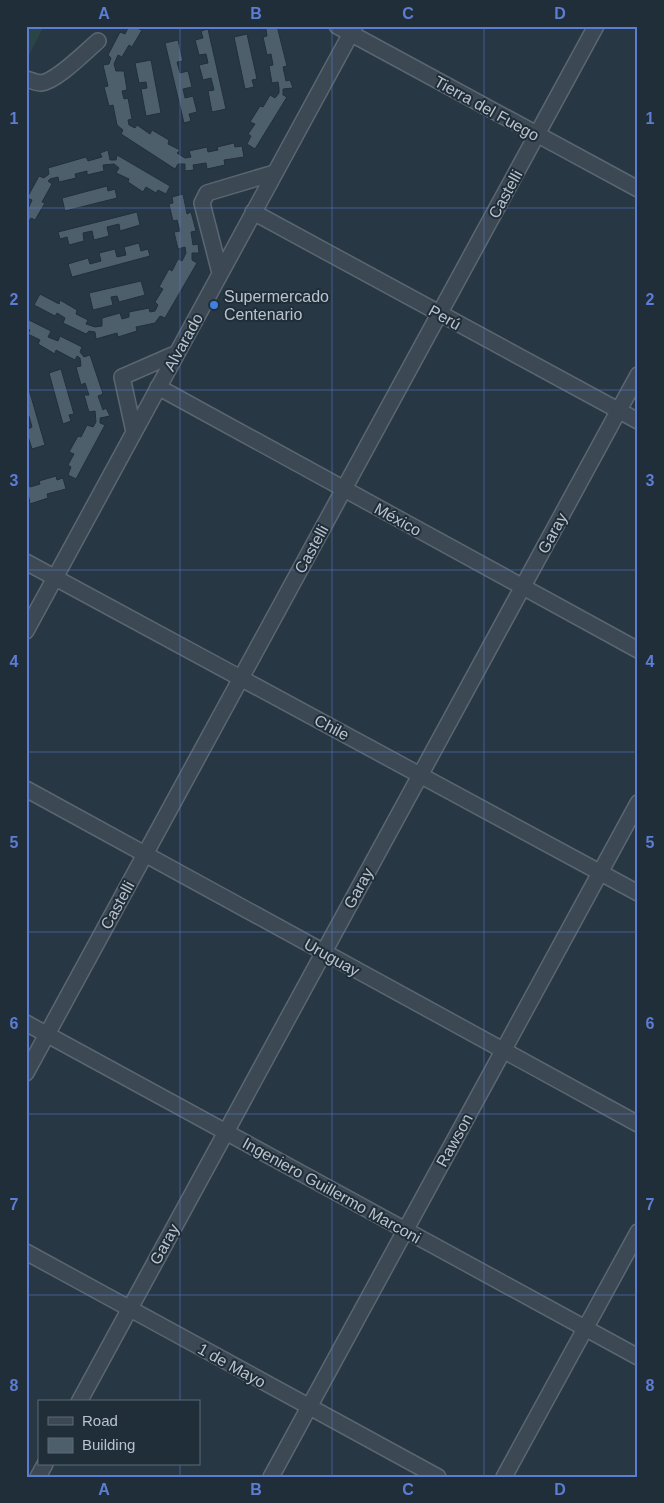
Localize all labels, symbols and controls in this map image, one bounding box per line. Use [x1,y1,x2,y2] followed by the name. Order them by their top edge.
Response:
[98,5,110,22] text: A
[250,5,262,22] text: B
[402,5,414,22] text: C
[554,5,566,22] text: D
[432,73,542,144] street label: Tierra del Fuego
[10,110,19,127] text: 1
[646,110,655,127] text: 1
[485,167,526,221] street label: Castelli
[224,288,329,323] place label: Supermercado Centenario
[10,291,19,308] text: 2
[646,291,655,308] text: 2
[208,299,220,311] marker: Supermercado Centenario
[426,302,464,333] street label: Perú
[161,310,206,374] street label: Alvarado
[10,472,19,489] text: 3
[646,472,655,489] text: 3
[371,500,424,539] street label: México
[534,510,570,556] street label: Garay
[291,522,332,576] street label: Castelli
[10,653,19,670] text: 4
[646,653,655,670] text: 4
[312,711,352,744] street label: Chile
[10,834,19,851] text: 5
[646,834,655,851] text: 5
[340,865,376,911] street label: Garay
[97,878,138,932] street label: Castelli
[301,935,362,980] street label: Uruguay
[10,1015,19,1032] text: 6
[646,1015,655,1032] text: 6
[433,1111,476,1170] street label: Rawson
[240,1134,424,1247] street label: Ingeniero Guillermo Marconi
[10,1196,19,1213] text: 7
[646,1196,655,1213] text: 7
[146,1221,182,1267] street label: Garay
[195,1340,269,1391] street label: 1 de Mayo
[10,1377,19,1394] text: 8
[646,1377,655,1394] text: 8
[38,1400,200,1466] legend
[82,1412,118,1429] text: Road
[82,1436,135,1453] text: Building
[98,1481,110,1498] text: A
[250,1481,262,1498] text: B
[402,1481,414,1498] text: C
[554,1481,566,1498] text: D

